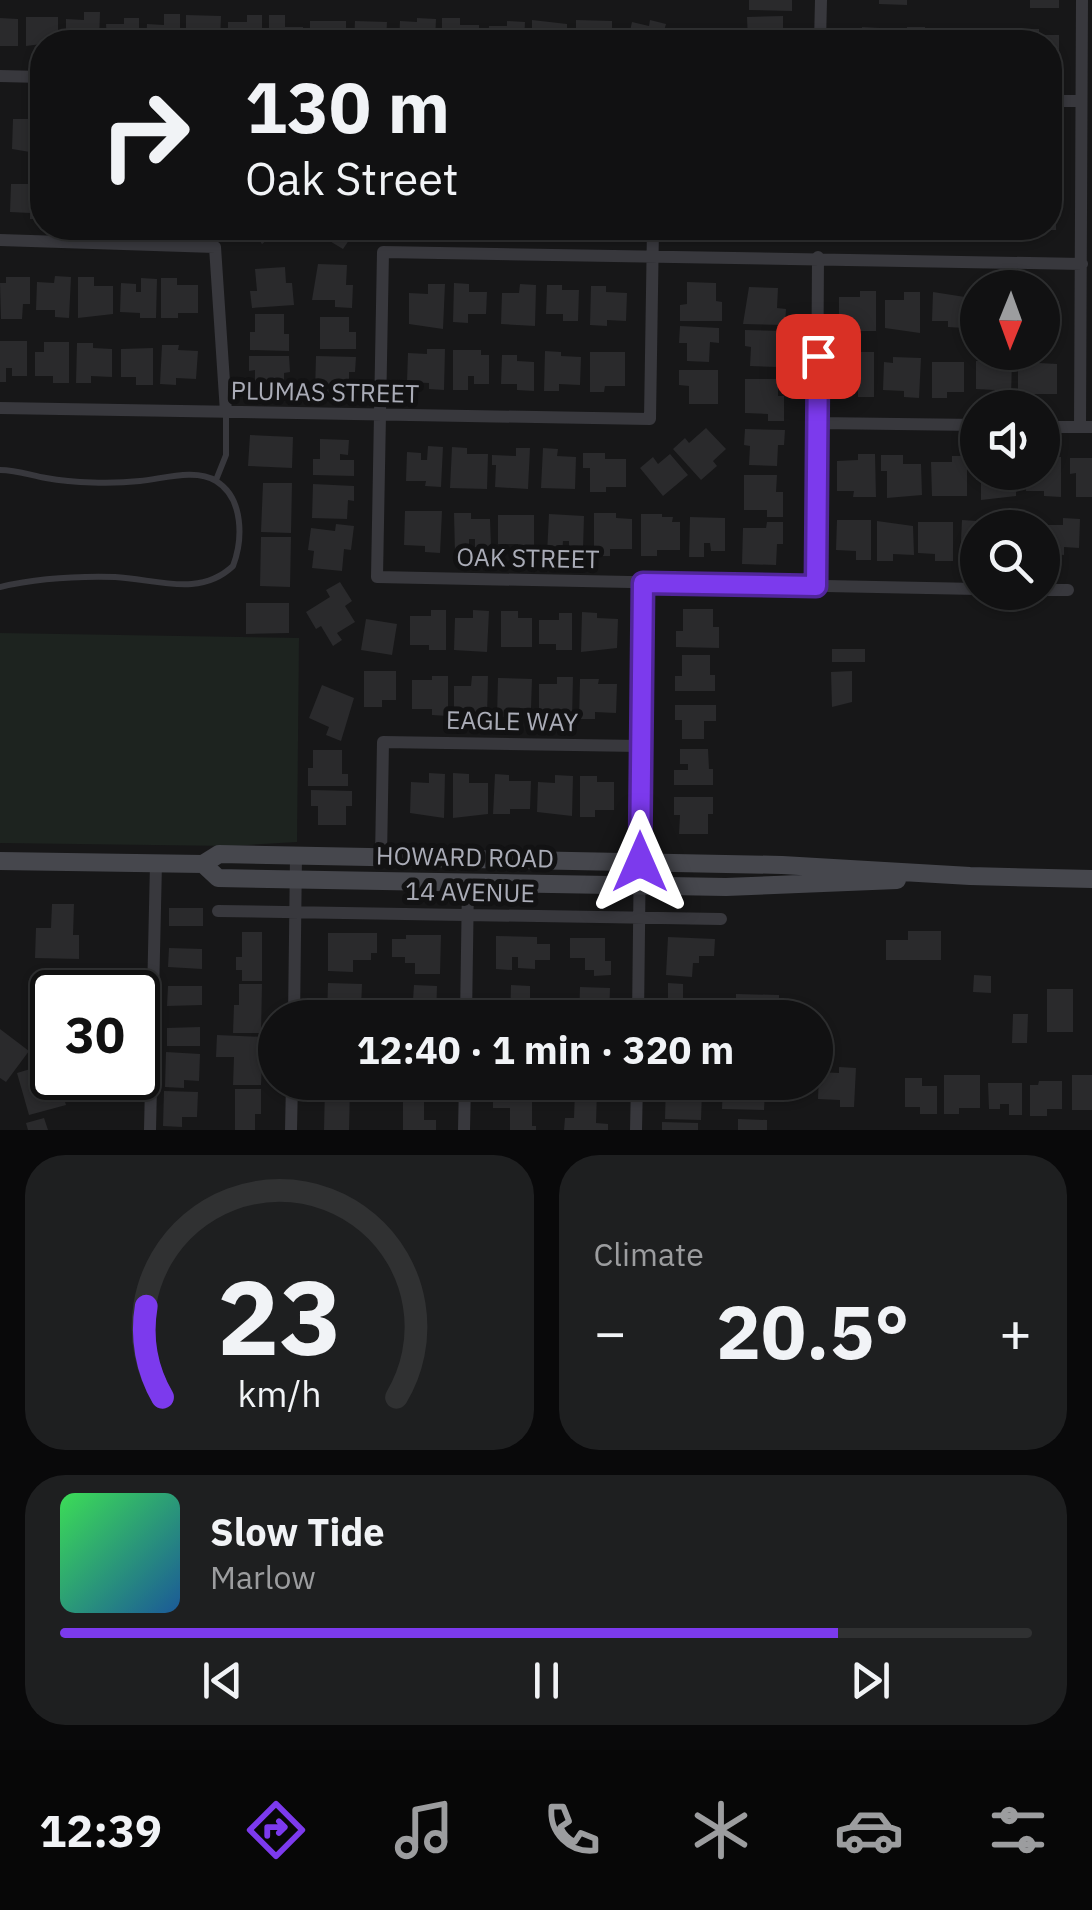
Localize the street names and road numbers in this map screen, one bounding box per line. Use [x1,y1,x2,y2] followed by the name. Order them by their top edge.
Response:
[230,373,420,410] street label: PLUMAS STREET
[456,540,600,575] street label: OAK STREET
[446,703,579,738] street label: EAGLE WAY
[376,838,554,875] street label: HOWARD ROAD
[405,874,535,909] street label: 14 AVENUE

